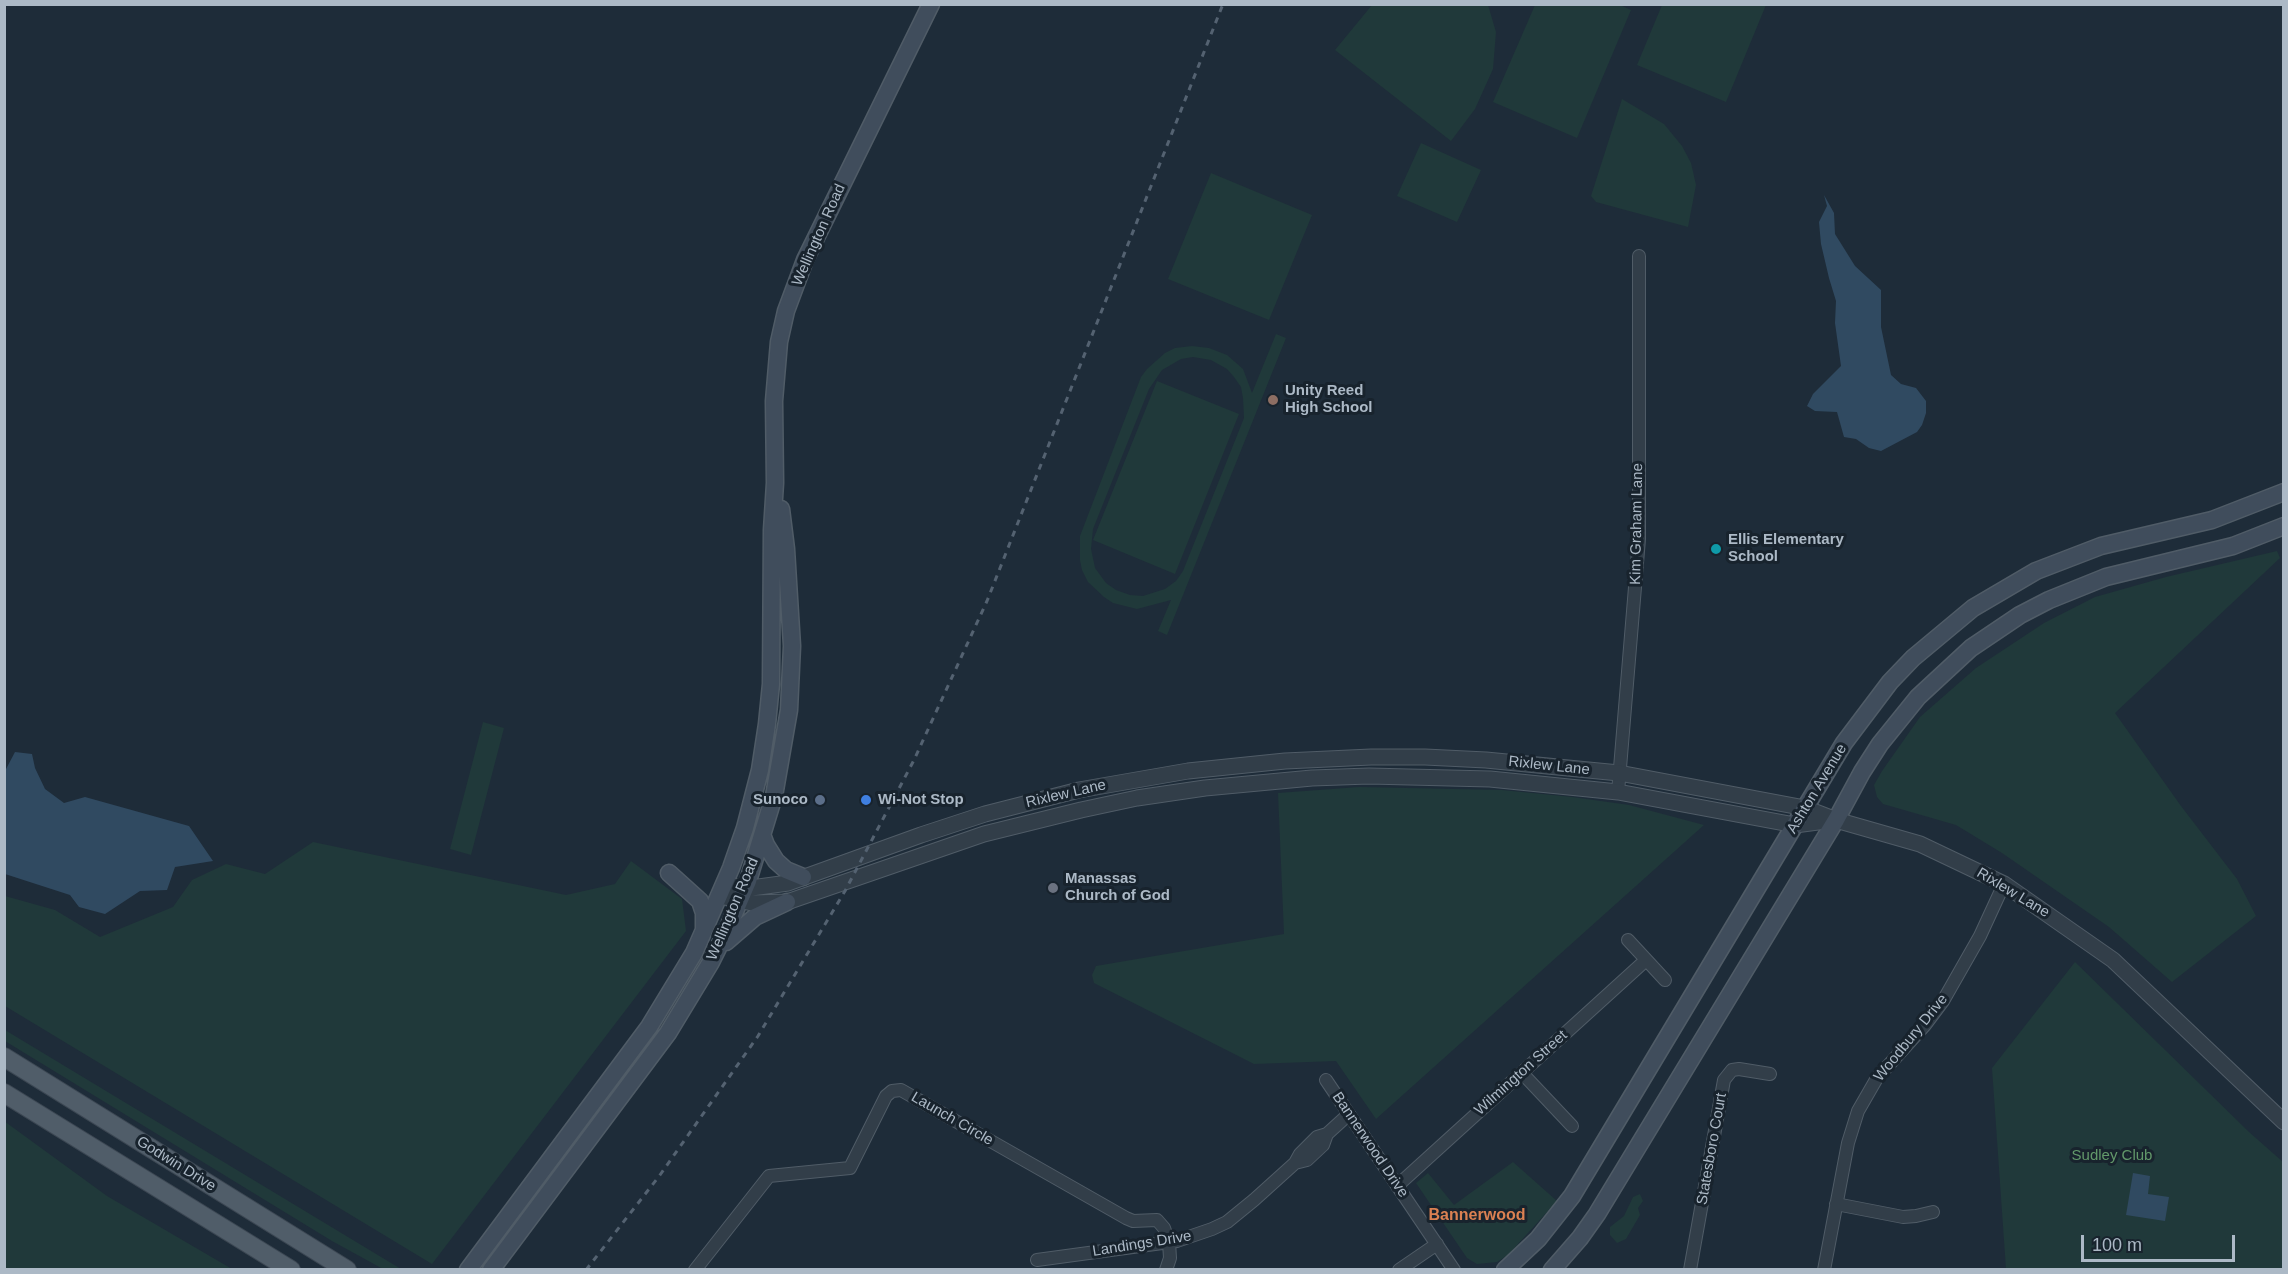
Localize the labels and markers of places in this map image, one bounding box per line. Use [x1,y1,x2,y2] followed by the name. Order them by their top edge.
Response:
[1285,382,1372,417] place label: Unity Reed High School
[1266,393,1280,407] marker: Unity Reed High School
[1728,531,1844,566] place label: Ellis Elementary School
[1709,542,1723,556] marker: Ellis Elementary School
[753,791,808,809] place label: Sunoco
[878,791,964,809] place label: Wi-Not Stop
[813,793,827,807] marker: Sunoco
[859,793,873,807] marker: Wi-Not Stop
[1065,870,1170,905] place label: Manassas Church of God
[1046,881,1060,895] marker: Manassas Church of God

